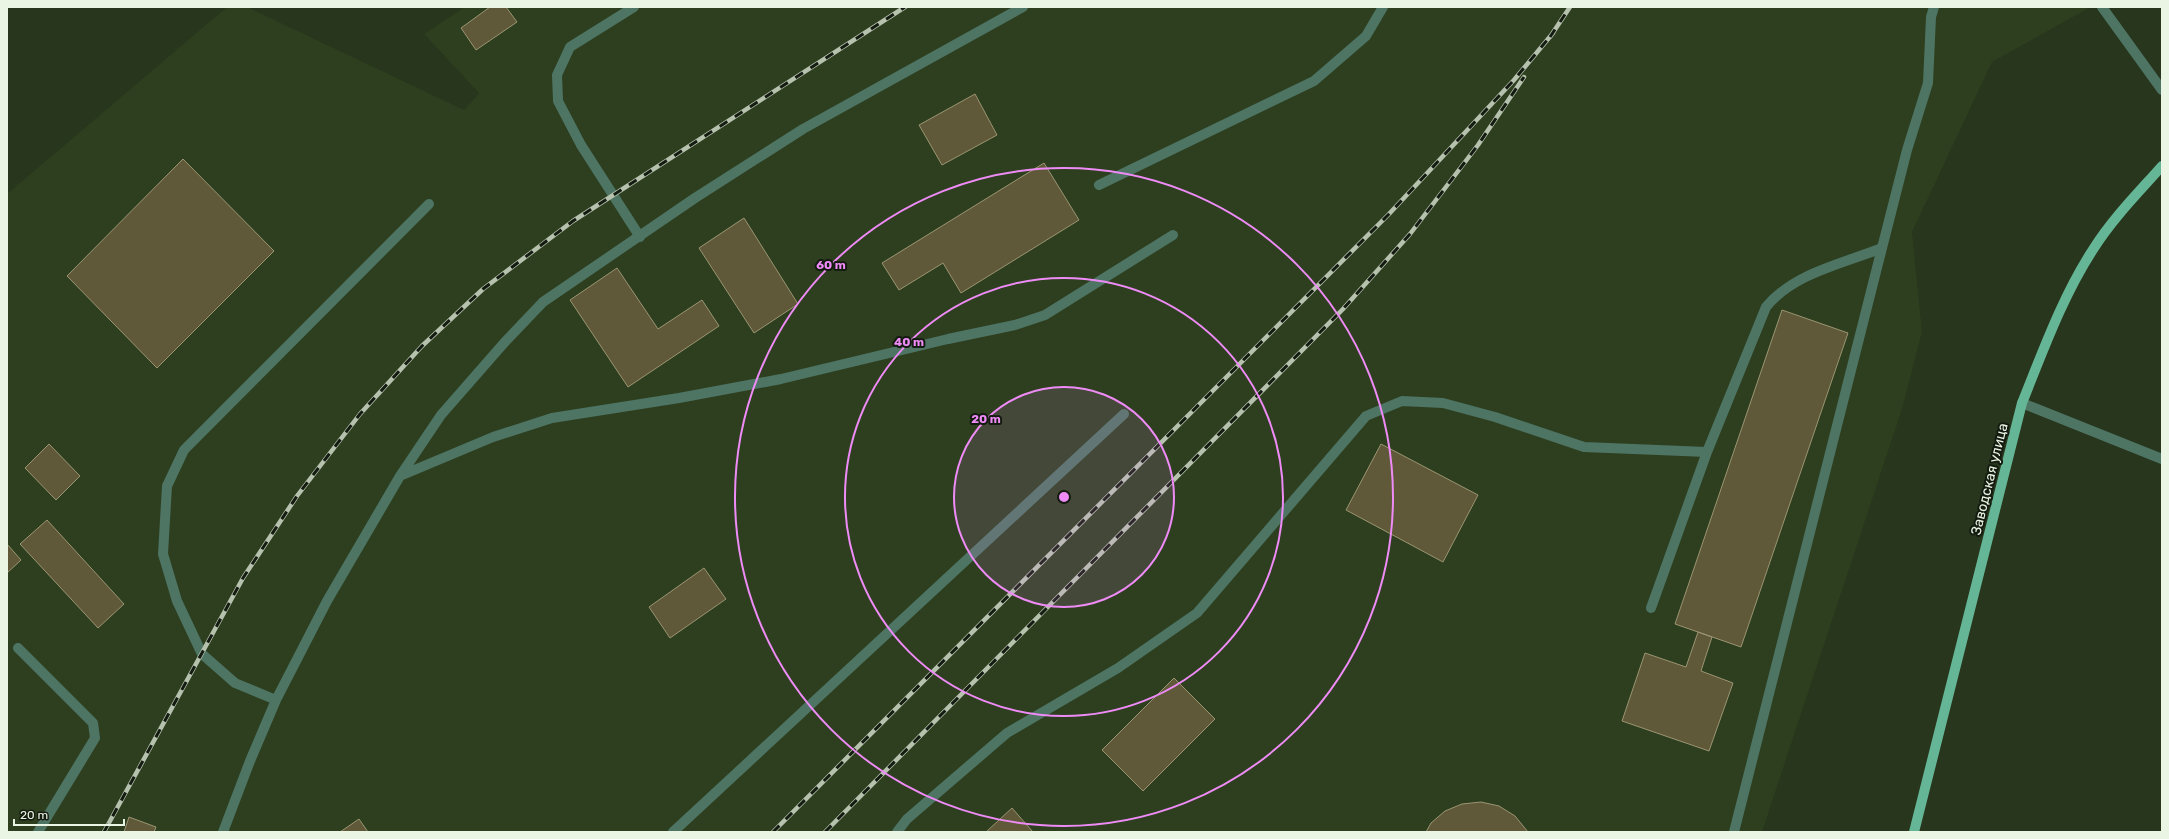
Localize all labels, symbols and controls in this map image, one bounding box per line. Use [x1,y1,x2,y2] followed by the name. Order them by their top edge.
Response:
[816,258,846,272] text: 60 m
[894,335,924,349] text: 40 m
[971,412,1001,426] text: 20 m
[1967,421,2012,537] street label: Заводская улица
[1057,490,1071,504] centre of rings
[14,801,124,827] scale bar
[20,808,48,822] text: 20 m

